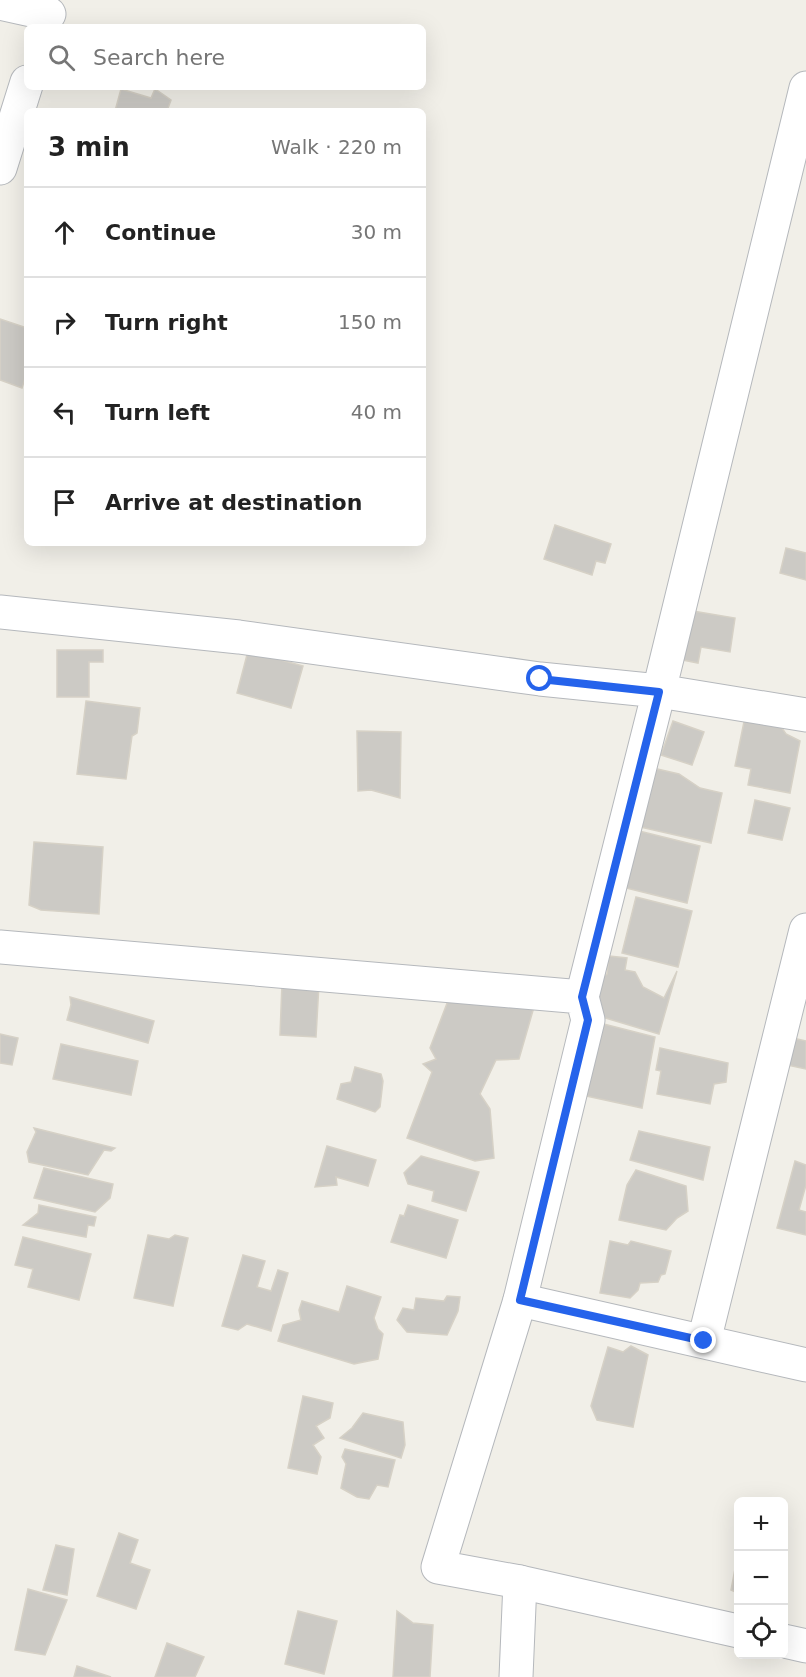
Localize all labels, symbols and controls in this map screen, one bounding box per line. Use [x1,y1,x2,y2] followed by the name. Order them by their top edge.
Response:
[24,24,426,90] search box
[45,41,78,74] icon: search
[93,45,225,70] text: Search here
[48,132,130,162] text: 3 min
[271,135,402,159] text: Walk · 220 m
[48,216,81,249] icon: ahead
[105,220,216,245] text: Continue
[351,220,402,244] text: 30 m
[48,306,81,339] icon: right
[105,310,228,335] text: Turn right
[338,310,402,334] text: 150 m
[48,396,81,429] icon: left
[105,400,210,425] text: Turn left
[351,400,402,424] text: 40 m
[48,486,81,519] icon: arrive
[105,490,362,515] text: Arrive at destination
[526,665,552,691] route start
[690,1327,716,1353] route end
[734,1497,788,1659] map controls
[734,1497,788,1551] button: +
[734,1551,788,1605] button: −
[734,1605,788,1659] button: locate

